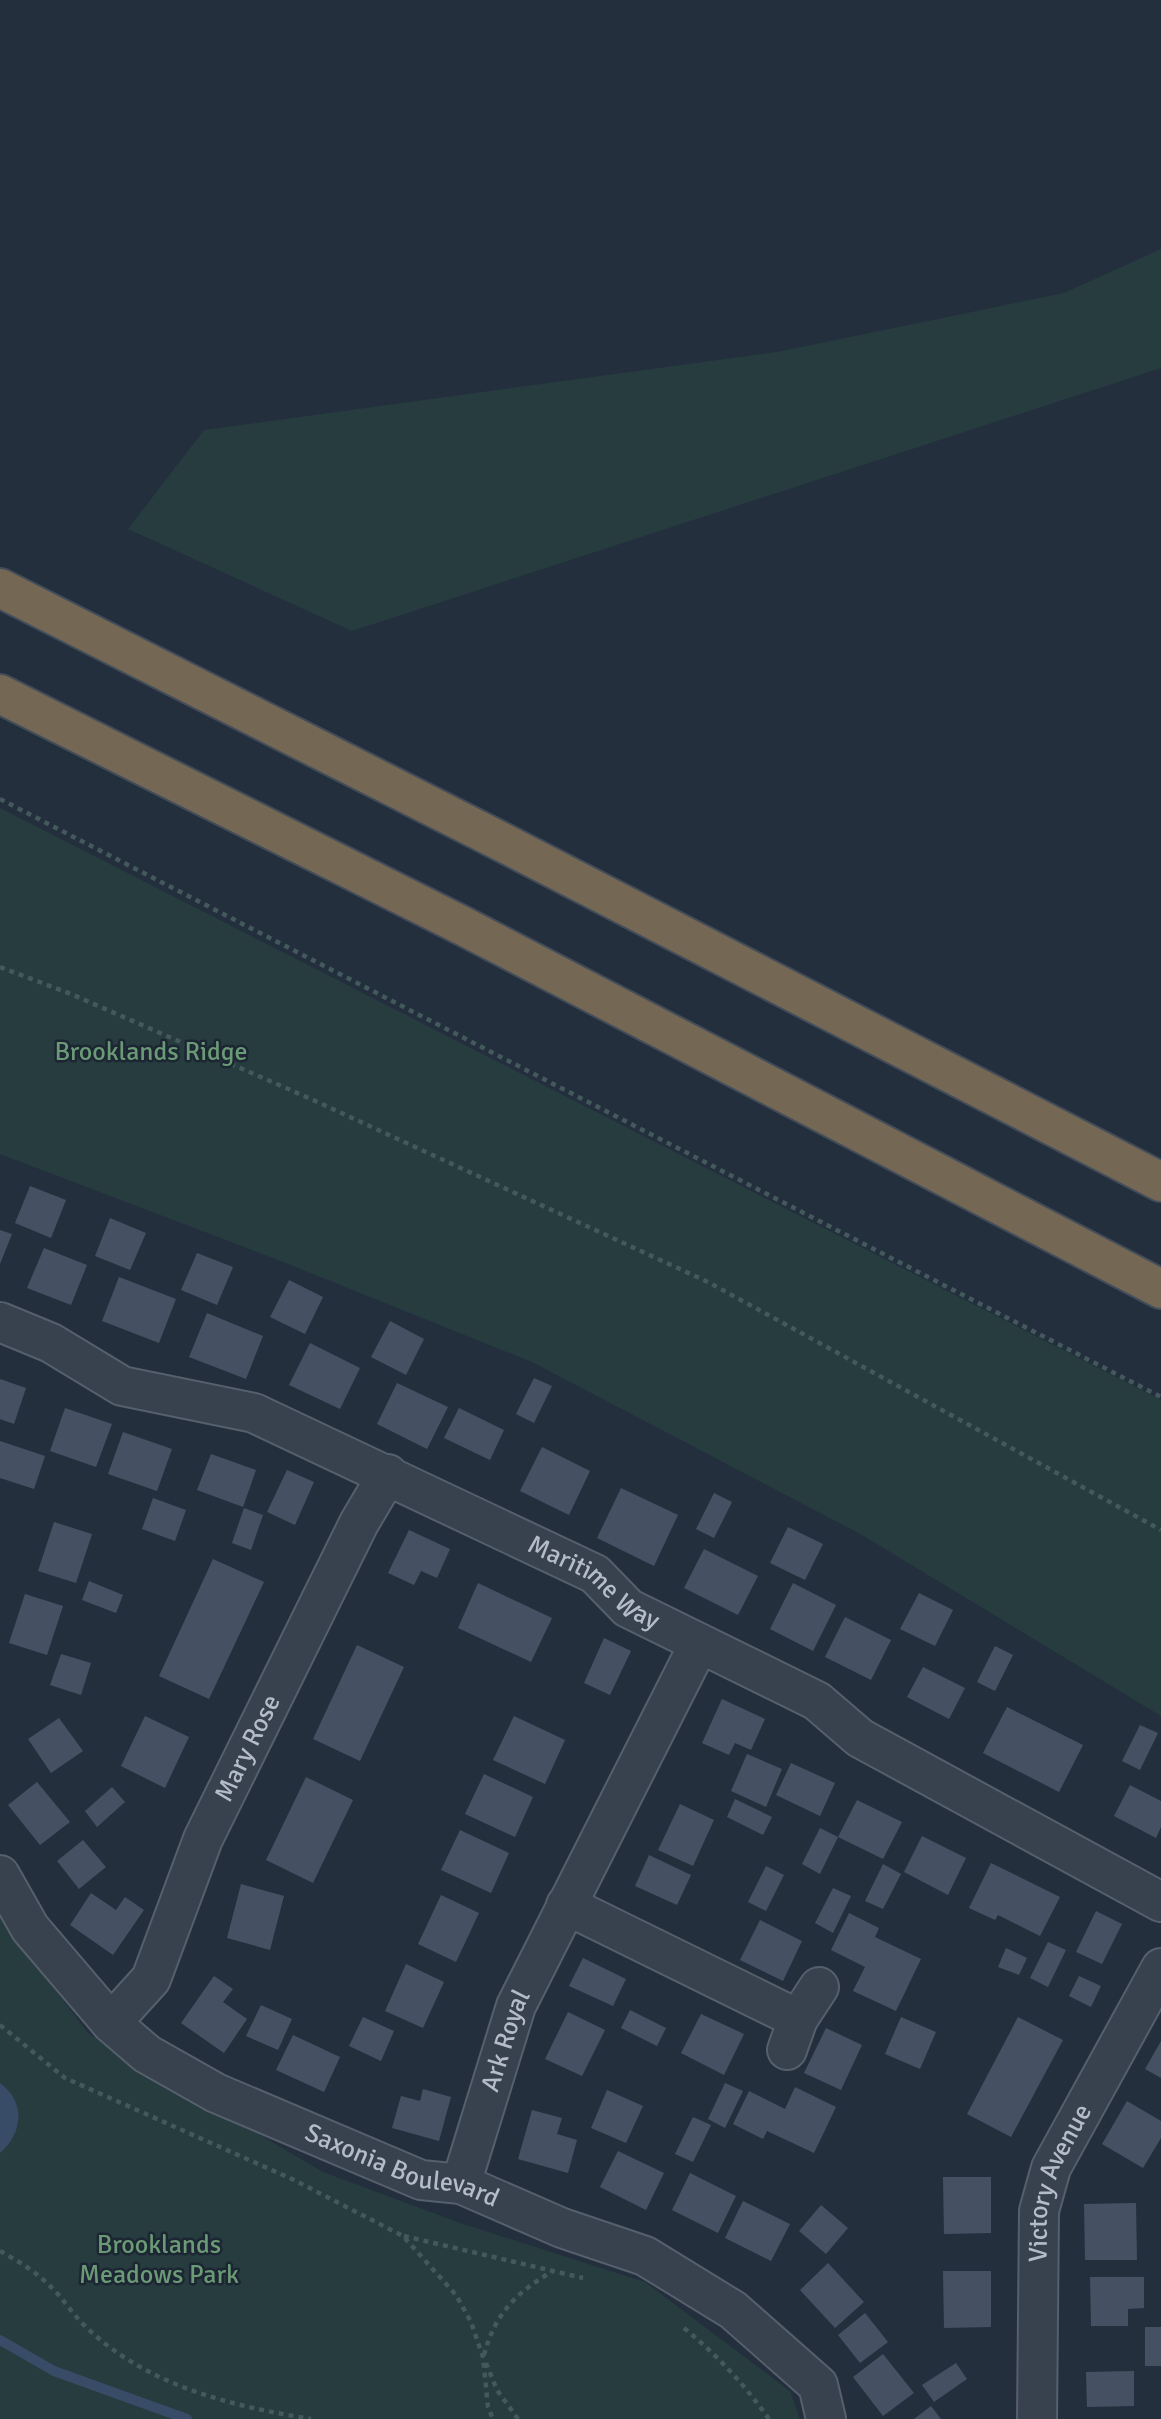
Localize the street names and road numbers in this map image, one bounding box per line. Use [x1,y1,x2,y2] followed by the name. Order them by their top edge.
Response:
[523,1529,665,1637] street label: Maritime Way
[208,1689,288,1807] street label: Mary Rose
[474,1984,538,2096] street label: Ark Royal
[1023,2099,1099,2262] street label: Victory Avenue
[300,2117,504,2215] street label: Saxonia Boulevard

